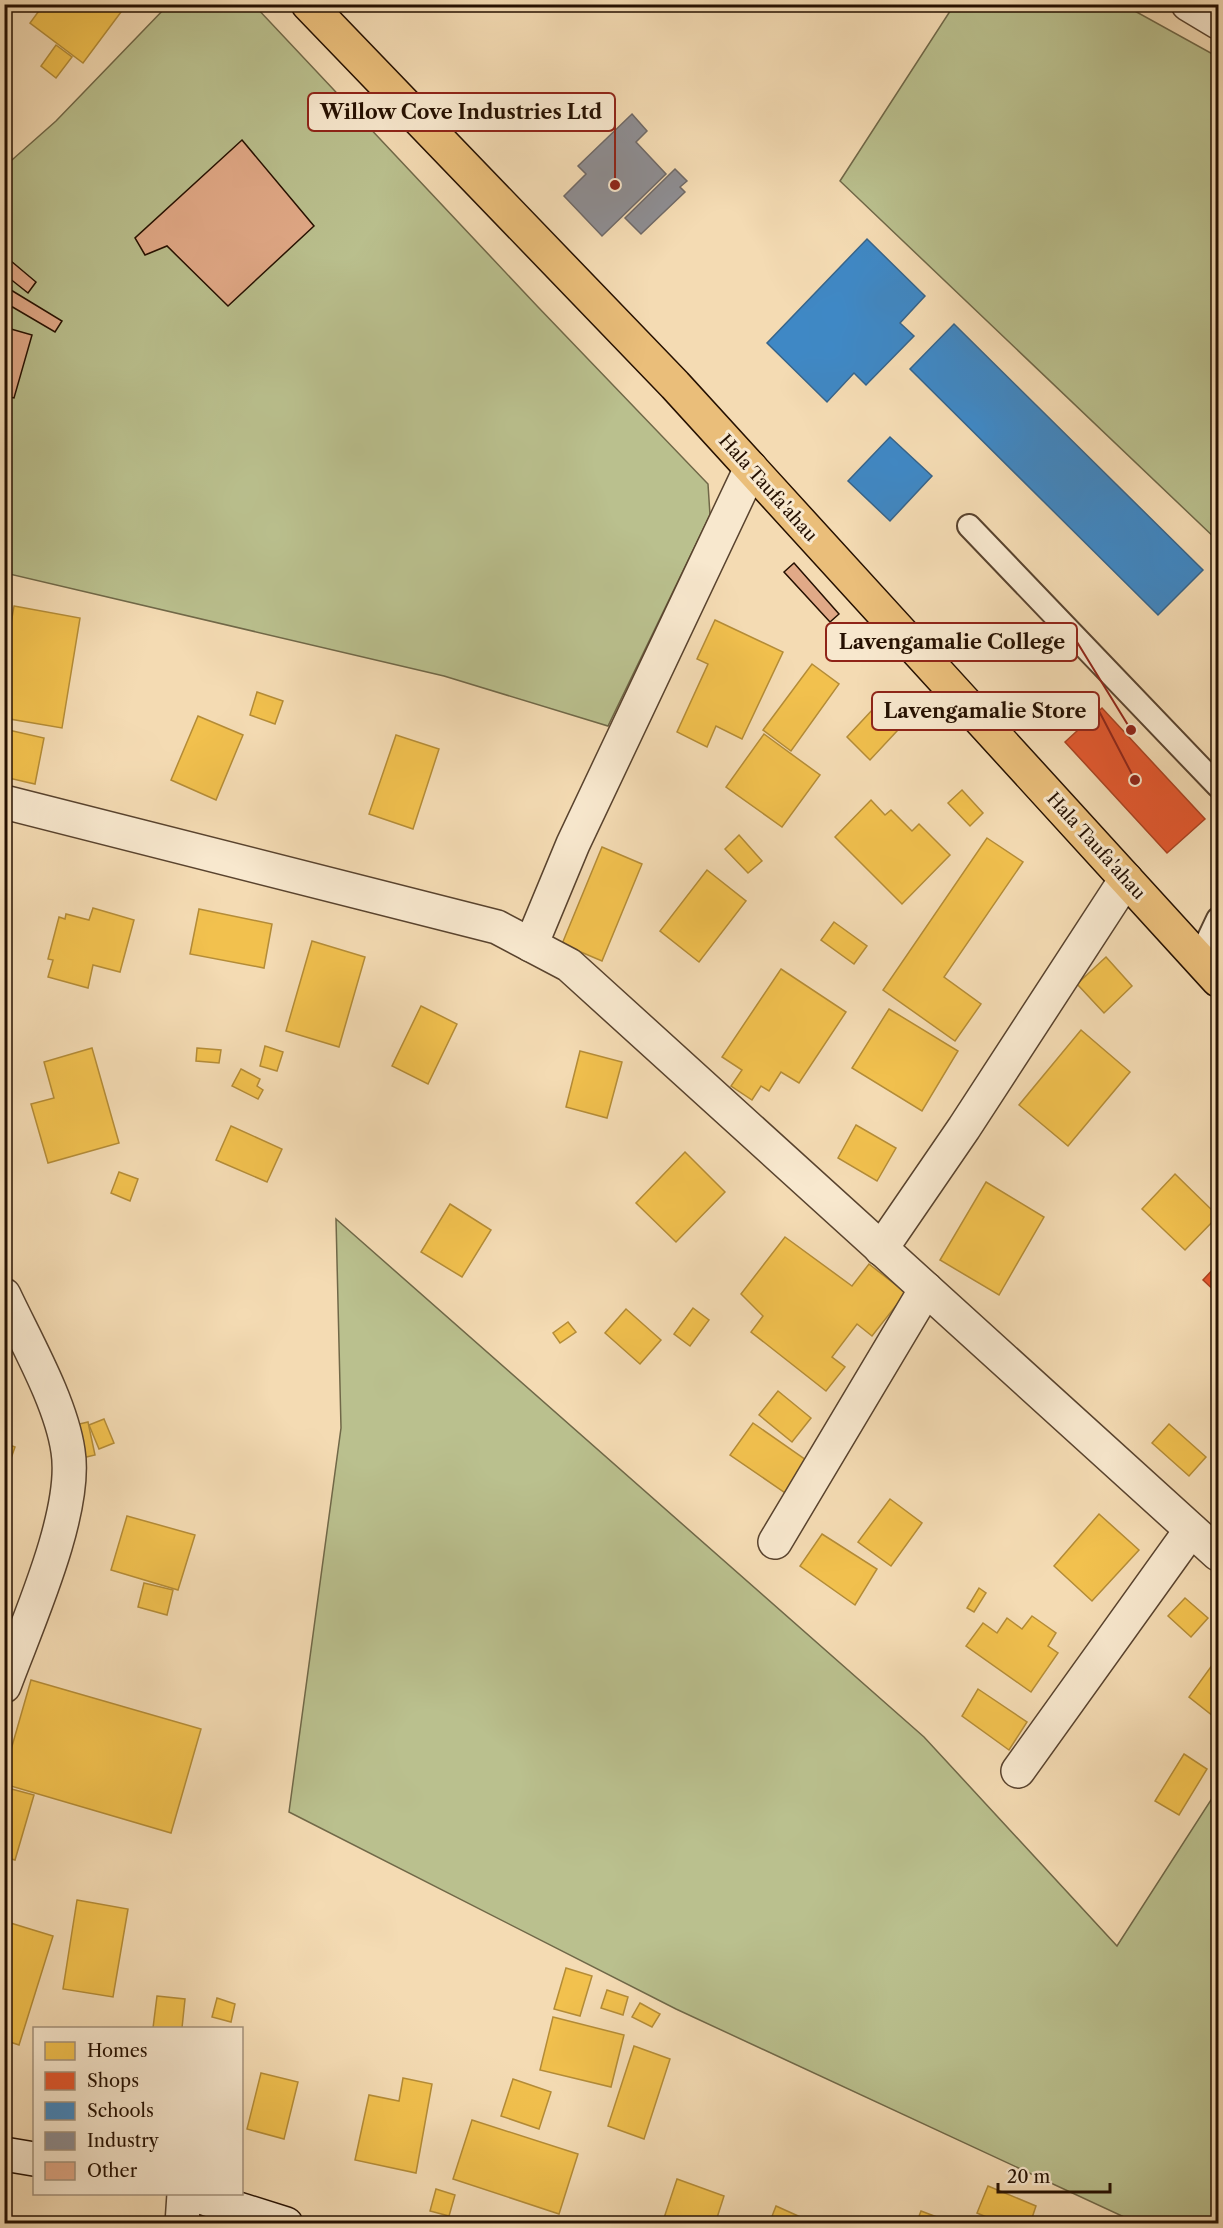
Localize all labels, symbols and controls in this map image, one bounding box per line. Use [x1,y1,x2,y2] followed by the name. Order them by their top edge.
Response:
[308,93,615,131] callout: Willow Cove Industries Ltd
[319,100,603,124] text: Willow Cove Industries Ltd
[714,430,822,546] street label: Hala Taufa'ahau
[826,623,1077,661] callout: Lavengamalie College
[839,630,1065,654] text: Lavengamalie College
[872,692,1099,730] callout: Lavengamalie Store
[883,699,1087,723] text: Lavengamalie Store
[1042,788,1150,904] street label: Hala Taufa'ahau
[33,2027,243,2195] legend
[87,2040,148,2062] text: Homes
[87,2070,139,2092] text: Shops
[87,2100,154,2122] text: Schools
[87,2130,160,2152] text: Industry
[998,2156,1110,2194] scale bar
[87,2160,138,2182] text: Other
[1007,2166,1051,2188] text: 20 m

